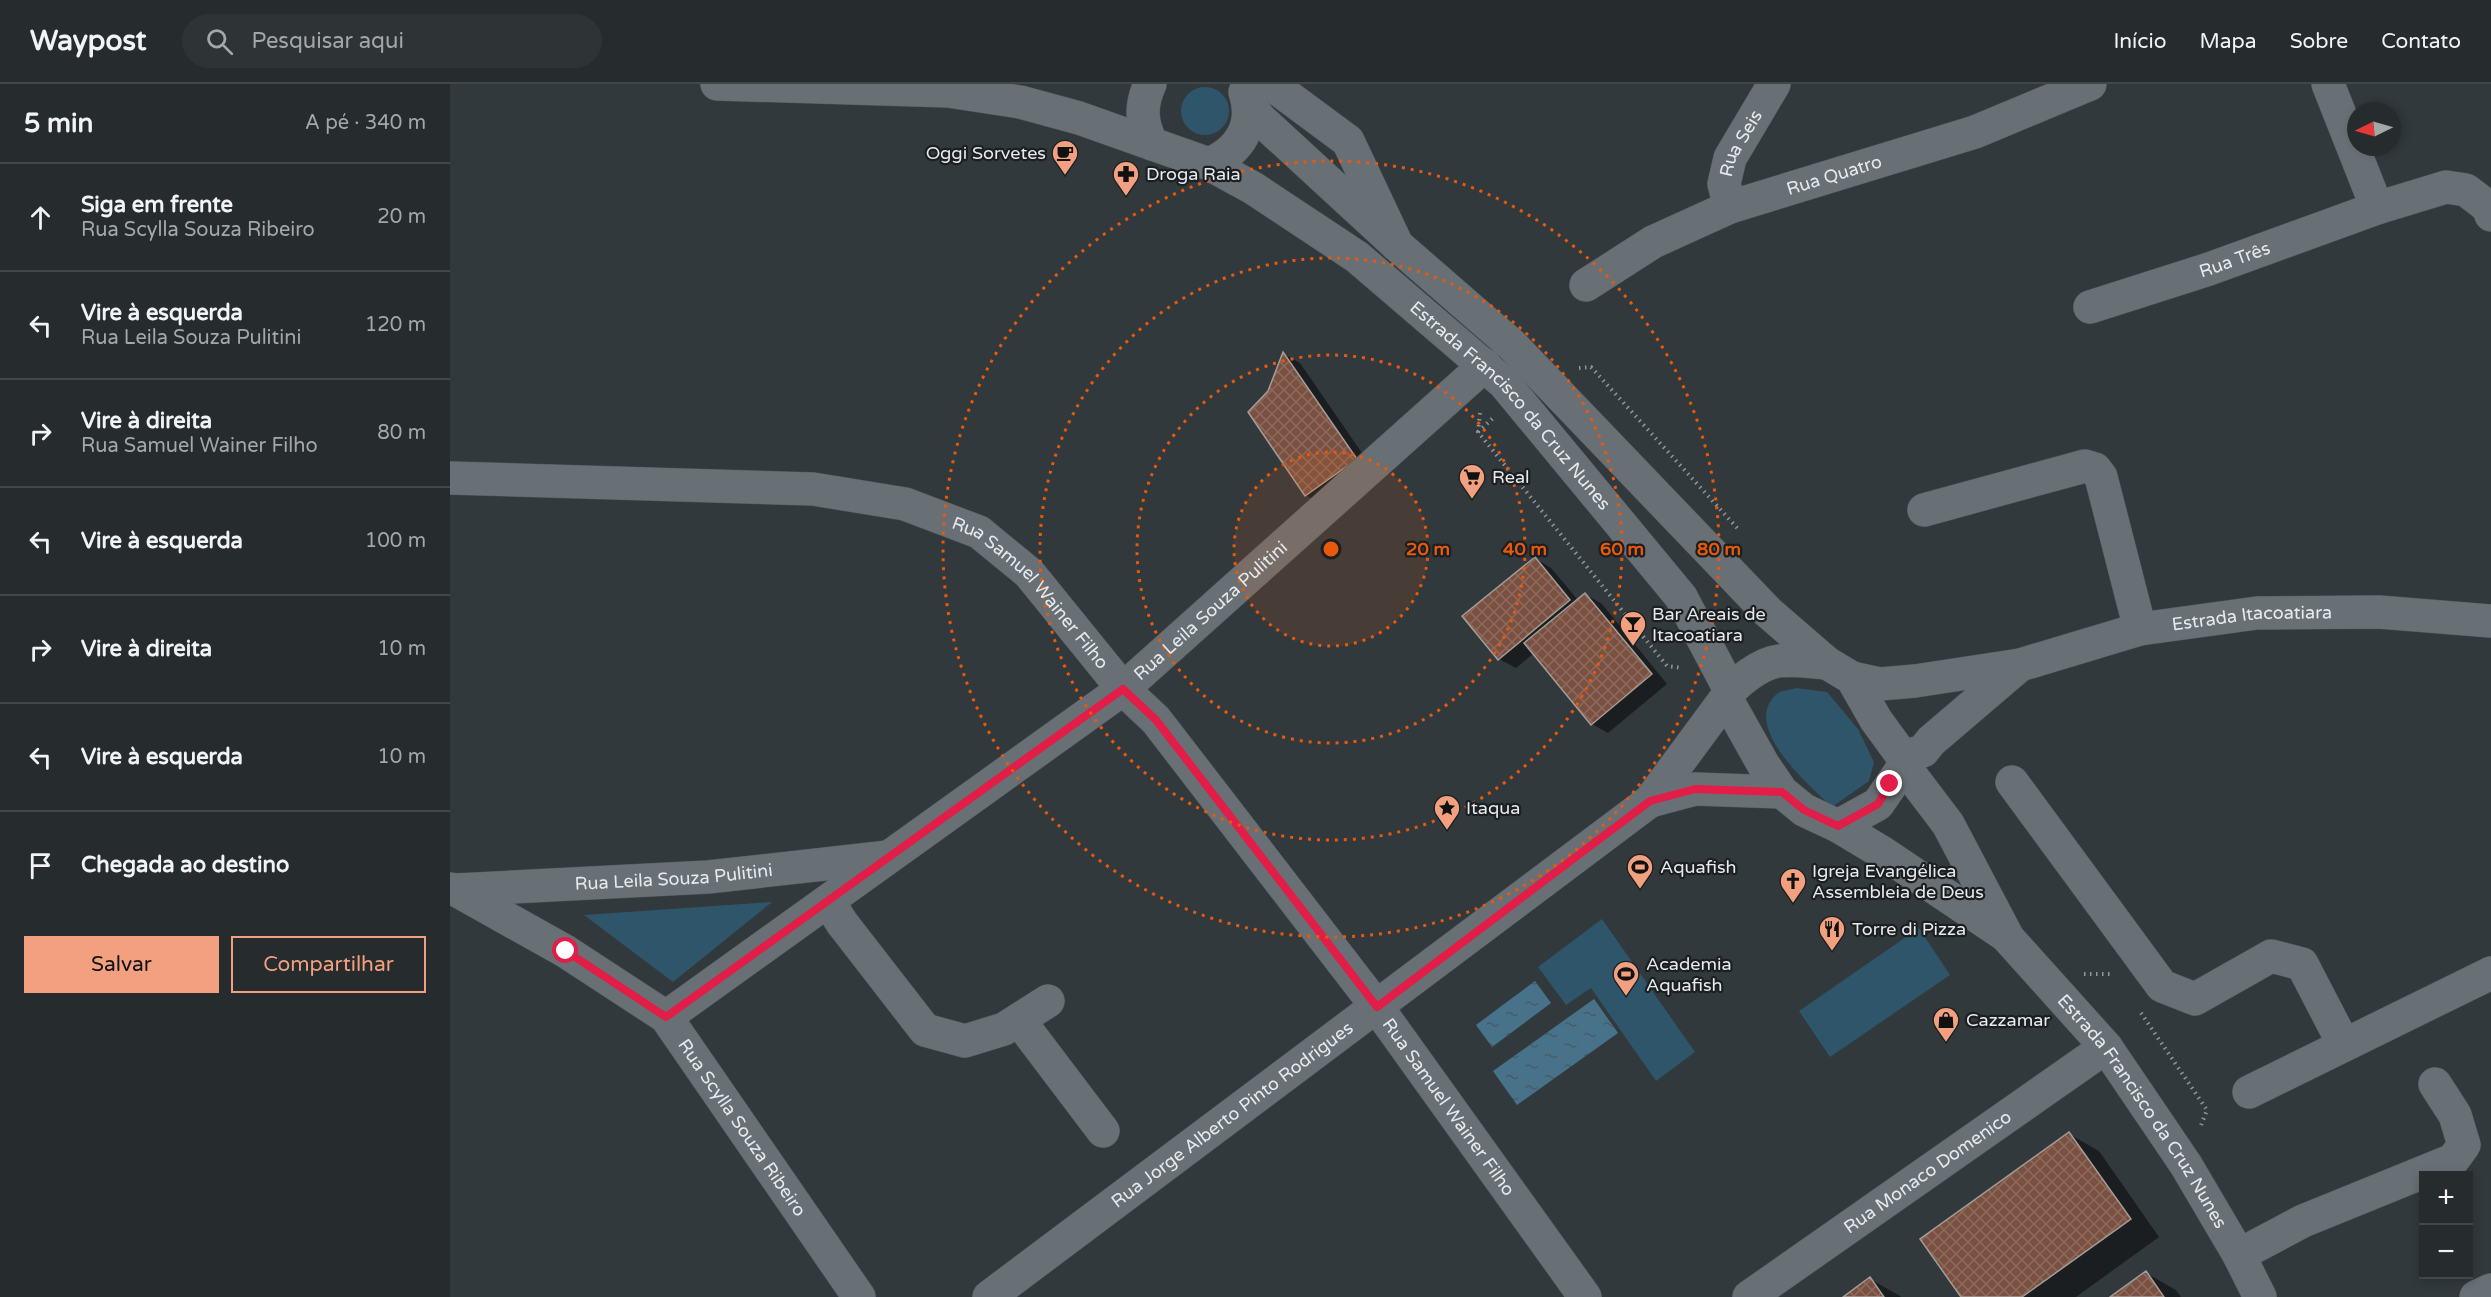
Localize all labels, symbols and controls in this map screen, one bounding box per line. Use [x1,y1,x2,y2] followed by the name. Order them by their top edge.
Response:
[182,14,602,68] search box
[30,24,146,58] text: Waypost
[203,25,236,58] icon: search
[251,28,404,54] text: Pesquisar aqui
[2114,29,2166,54] text: Início
[2199,29,2257,54] text: Mapa
[2290,29,2348,54] text: Sobre
[2381,29,2461,54] text: Contato
[2347,102,2401,156] north arrow
[1715,106,1767,179] street label: Rua Seis
[24,108,93,139] text: 5 min
[305,111,426,135] text: A pé · 340 m
[1050,138,1080,176] cafe icon: Oggi Sorvetes
[926,142,1046,164] place label: Oggi Sorvetes
[1784,150,1884,200] street label: Rua Quatro
[1111,159,1141,197] pharmacy icon: Droga Raia
[1146,163,1241,185] place label: Droga Raia
[81,192,233,218] text: Siga em frente
[24,201,57,234] icon: ahead
[377,205,426,229] text: 20 m
[81,218,315,242] text: Rua Scylla Souza Ribeiro
[2196,237,2273,282] street label: Rua Três
[1406,296,1615,514] street label: Estrada Francisco da Cruz Nunes
[81,300,243,326] text: Vire à esquerda
[24,309,57,342] icon: left
[365,313,426,337] text: 120 m
[81,326,301,350] text: Rua Leila Souza Pulitini
[81,408,212,434] text: Vire à direita
[24,417,57,450] icon: right
[377,421,426,445] text: 80 m
[81,434,318,458] text: Rua Samuel Wainer Filho
[1457,462,1487,500] supermarket icon: Real
[1492,466,1530,488] place label: Real
[949,512,1113,674] street label: Rua Samuel Wainer Filho
[24,525,57,558] icon: left
[81,528,243,554] text: Vire à esquerda
[365,529,426,553] text: 100 m
[1129,536,1292,685] street label: Rua Leila Souza Pulitini
[1406,538,1450,560] text: 20 m
[1503,538,1547,560] text: 40 m
[1600,538,1644,560] text: 60 m
[1697,538,1741,560] text: 80 m
[1321,539,1341,559] centre of rings
[2170,601,2332,636] street label: Estrada Itacoatiara
[1652,603,1766,646] place label: Bar Areais de Itacoatiara
[1618,609,1648,647] bar icon: Bar Areais de Itacoatiara
[24,633,57,666] icon: right
[81,636,212,662] text: Vire à direita
[377,637,426,661] text: 10 m
[24,741,57,774] icon: left
[81,744,243,770] text: Vire à esquerda
[377,745,426,769] text: 10 m
[1876,770,1902,796] route end
[1432,793,1462,831] place icon: Itaqua
[1466,797,1520,819] place label: Itaqua
[24,849,57,882] icon: arrive
[81,852,289,878] text: Chegada ao destino
[1625,852,1655,890] sports icon: Aquafish
[1660,856,1736,878] place label: Aquafish
[574,859,774,895] street label: Rua Leila Souza Pulitini
[1812,860,1984,903] place label: Igreja Evangélica Assembleia de Deus
[1778,866,1808,904] church icon: Igreja Evangélica Assembleia de Deus
[1817,914,1847,952] restaurant icon: Torre di Pizza
[1852,918,1966,940] place label: Torre di Pizza
[24,936,219,993] button: Salvar
[231,936,426,993] button: Compartilhar
[552,937,578,963] route start
[1646,953,1732,996] place label: Academia Aquafish
[1611,959,1641,997] sports icon: Academia Aquafish
[2053,990,2232,1232] street label: Estrada Francisco da Cruz Nunes
[1931,1005,1961,1043] shop icon: Cazzamar
[1966,1009,2050,1031] place label: Cazzamar
[1378,1014,1520,1200] street label: Rua Samuel Wainer Filho
[1107,1017,1357,1212] street label: Rua Jorge Alberto Pinto Rodrigues
[673,1035,811,1221] street label: Rua Scylla Souza Ribeiro
[1839,1106,2016,1238] street label: Rua Monaco Domenico
[2419,1171,2473,1279] map controls
[2419,1171,2473,1225] button: +
[2419,1225,2473,1279] button: −

